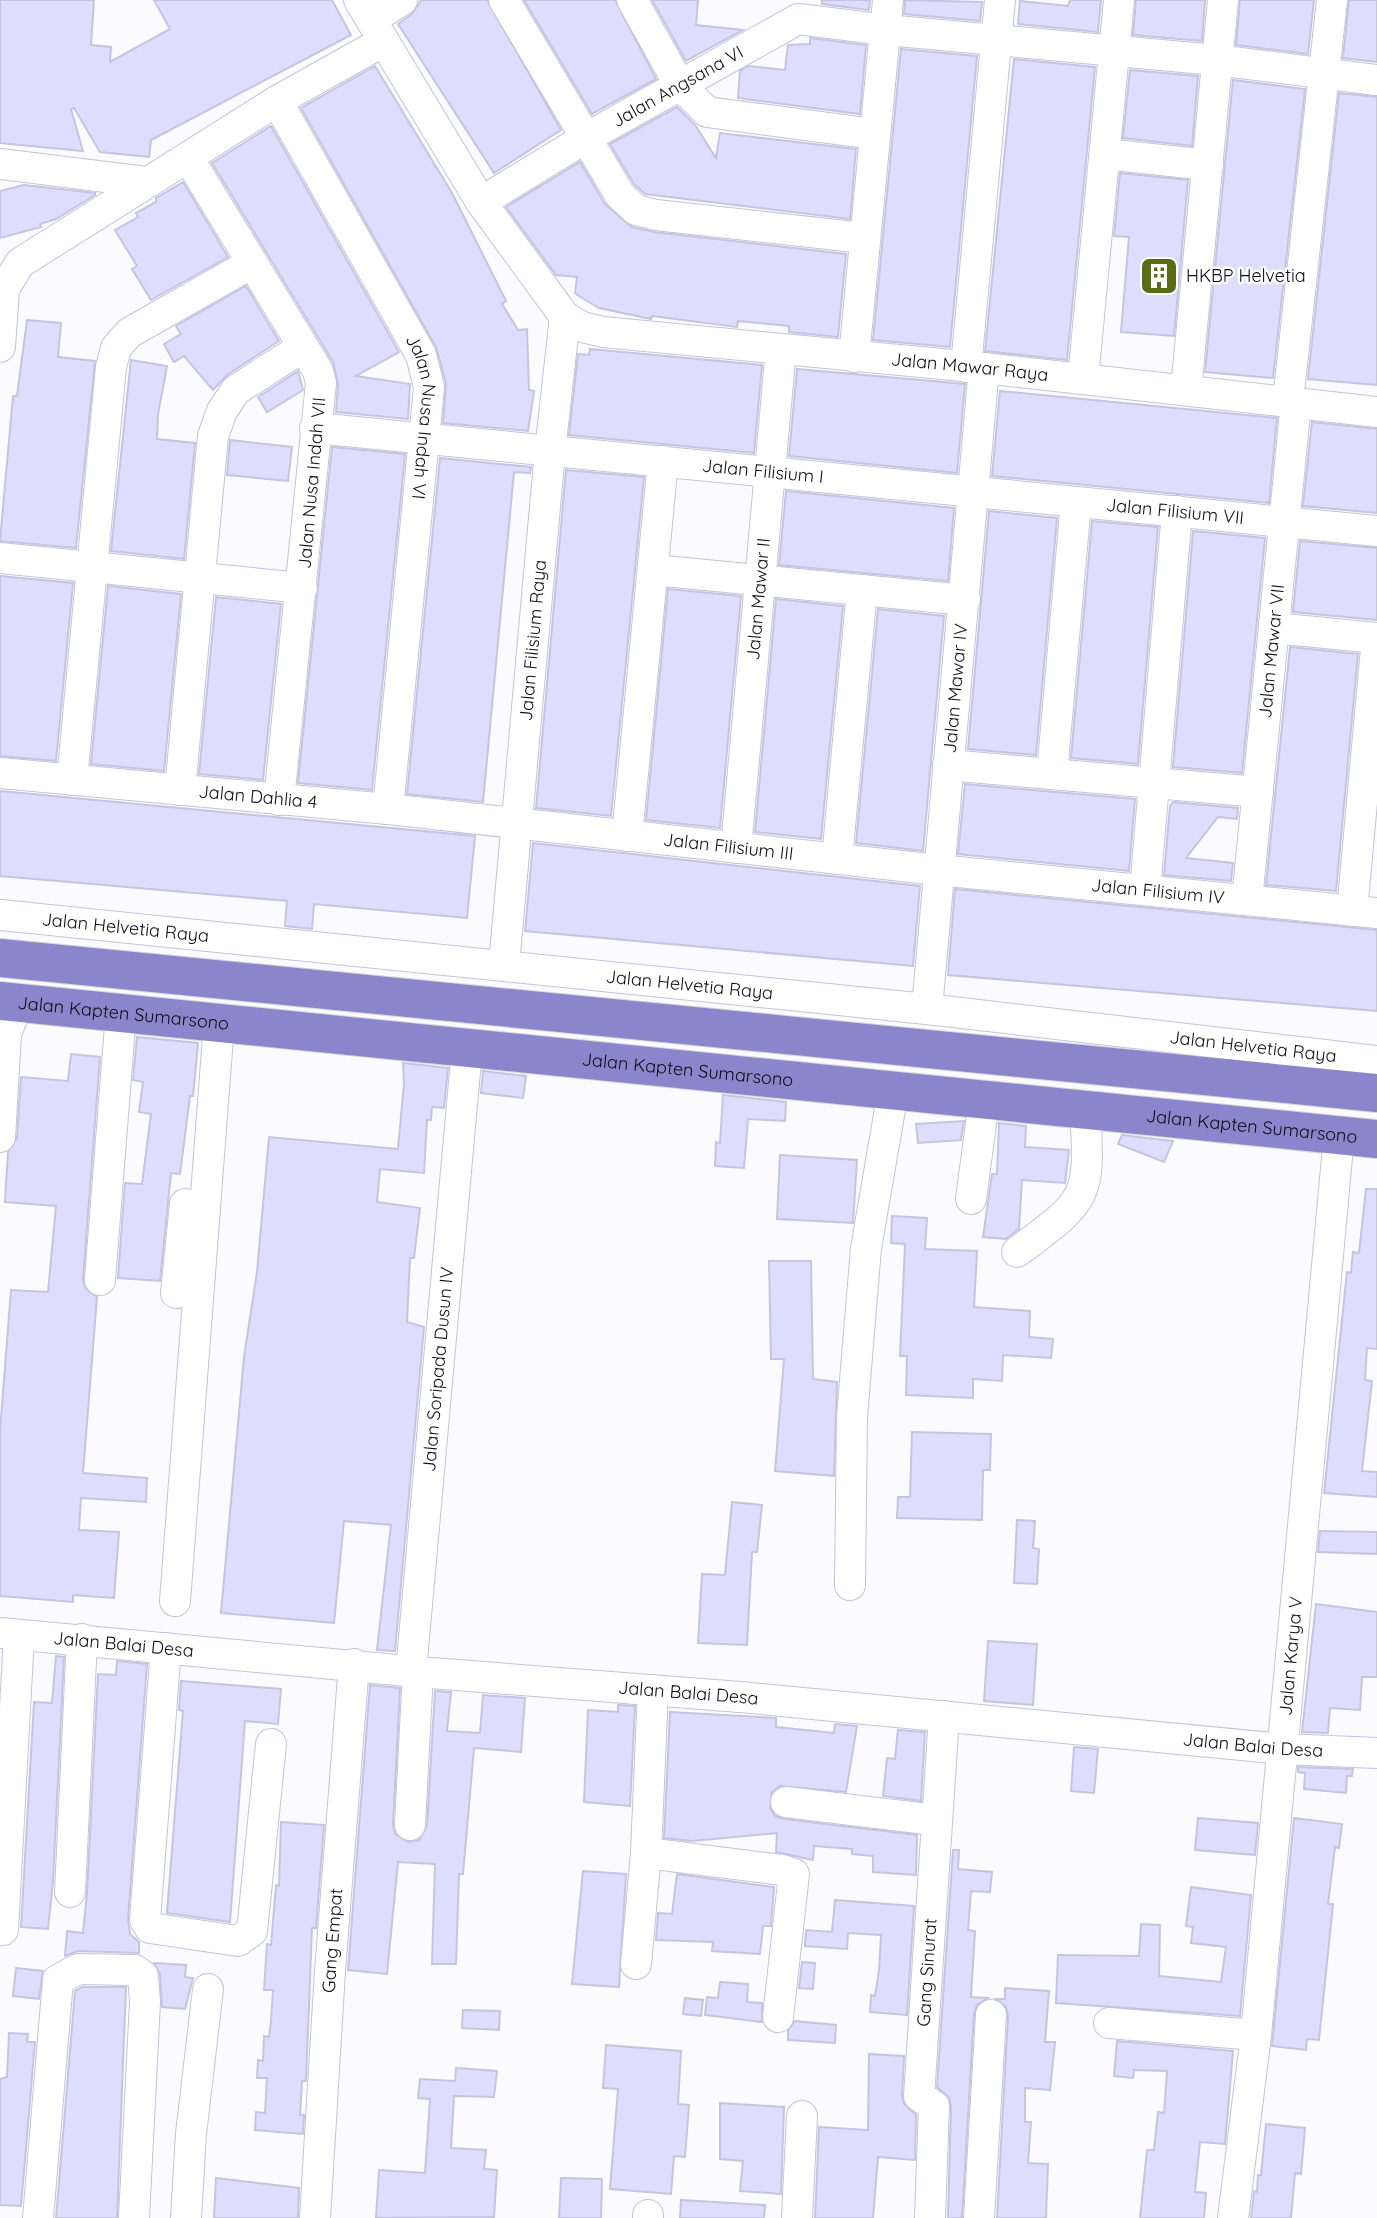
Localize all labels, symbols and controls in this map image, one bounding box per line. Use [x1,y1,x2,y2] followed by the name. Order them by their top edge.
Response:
[608,40,747,132] street label: Jalan Angsana VI
[1138,255,1180,297] building icon: HKBP Helvetia
[1186,264,1306,287] place label: HKBP Helvetia
[401,330,441,501] street label: Jalan Nusa Indah VI
[890,347,1049,386] street label: Jalan Mawar Raya
[293,396,330,570] street label: Jalan Nusa Indah VII
[701,454,825,488] street label: Jalan Filisium I
[1105,493,1245,529] street label: Jalan Filisium VII
[741,537,775,661] street label: Jalan Mawar II
[514,559,551,722] street label: Jalan Filisium Raya
[1253,583,1289,719] street label: Jalan Mawar VII
[938,622,972,754] street label: Jalan Mawar IV
[198,779,318,813] street label: Jalan Dahlia 4
[662,828,795,865] street label: Jalan Filisium III
[1090,873,1226,909] street label: Jalan Filisium IV
[41,907,210,947] street label: Jalan Helvetia Raya
[605,964,774,1004] street label: Jalan Helvetia Raya
[17,991,230,1035] street label: Jalan Kapten Sumarsono
[1168,1025,1338,1067] street label: Jalan Helvetia Raya
[581,1047,794,1091] street label: Jalan Kapten Sumarsono
[1145,1104,1359,1148] street label: Jalan Kapten Sumarsono
[417,1266,458,1473] street label: Jalan Soripada Dusun IV
[1274,1595,1307,1717] street label: Jalan Karya V
[52,1626,195,1662] street label: Jalan Balai Desa
[617,1676,760,1710] street label: Jalan Balai Desa
[1182,1727,1324,1762] street label: Jalan Balai Desa
[317,1887,347,1994] street label: Gang Empat
[912,1917,942,2027] street label: Gang Sinurat

